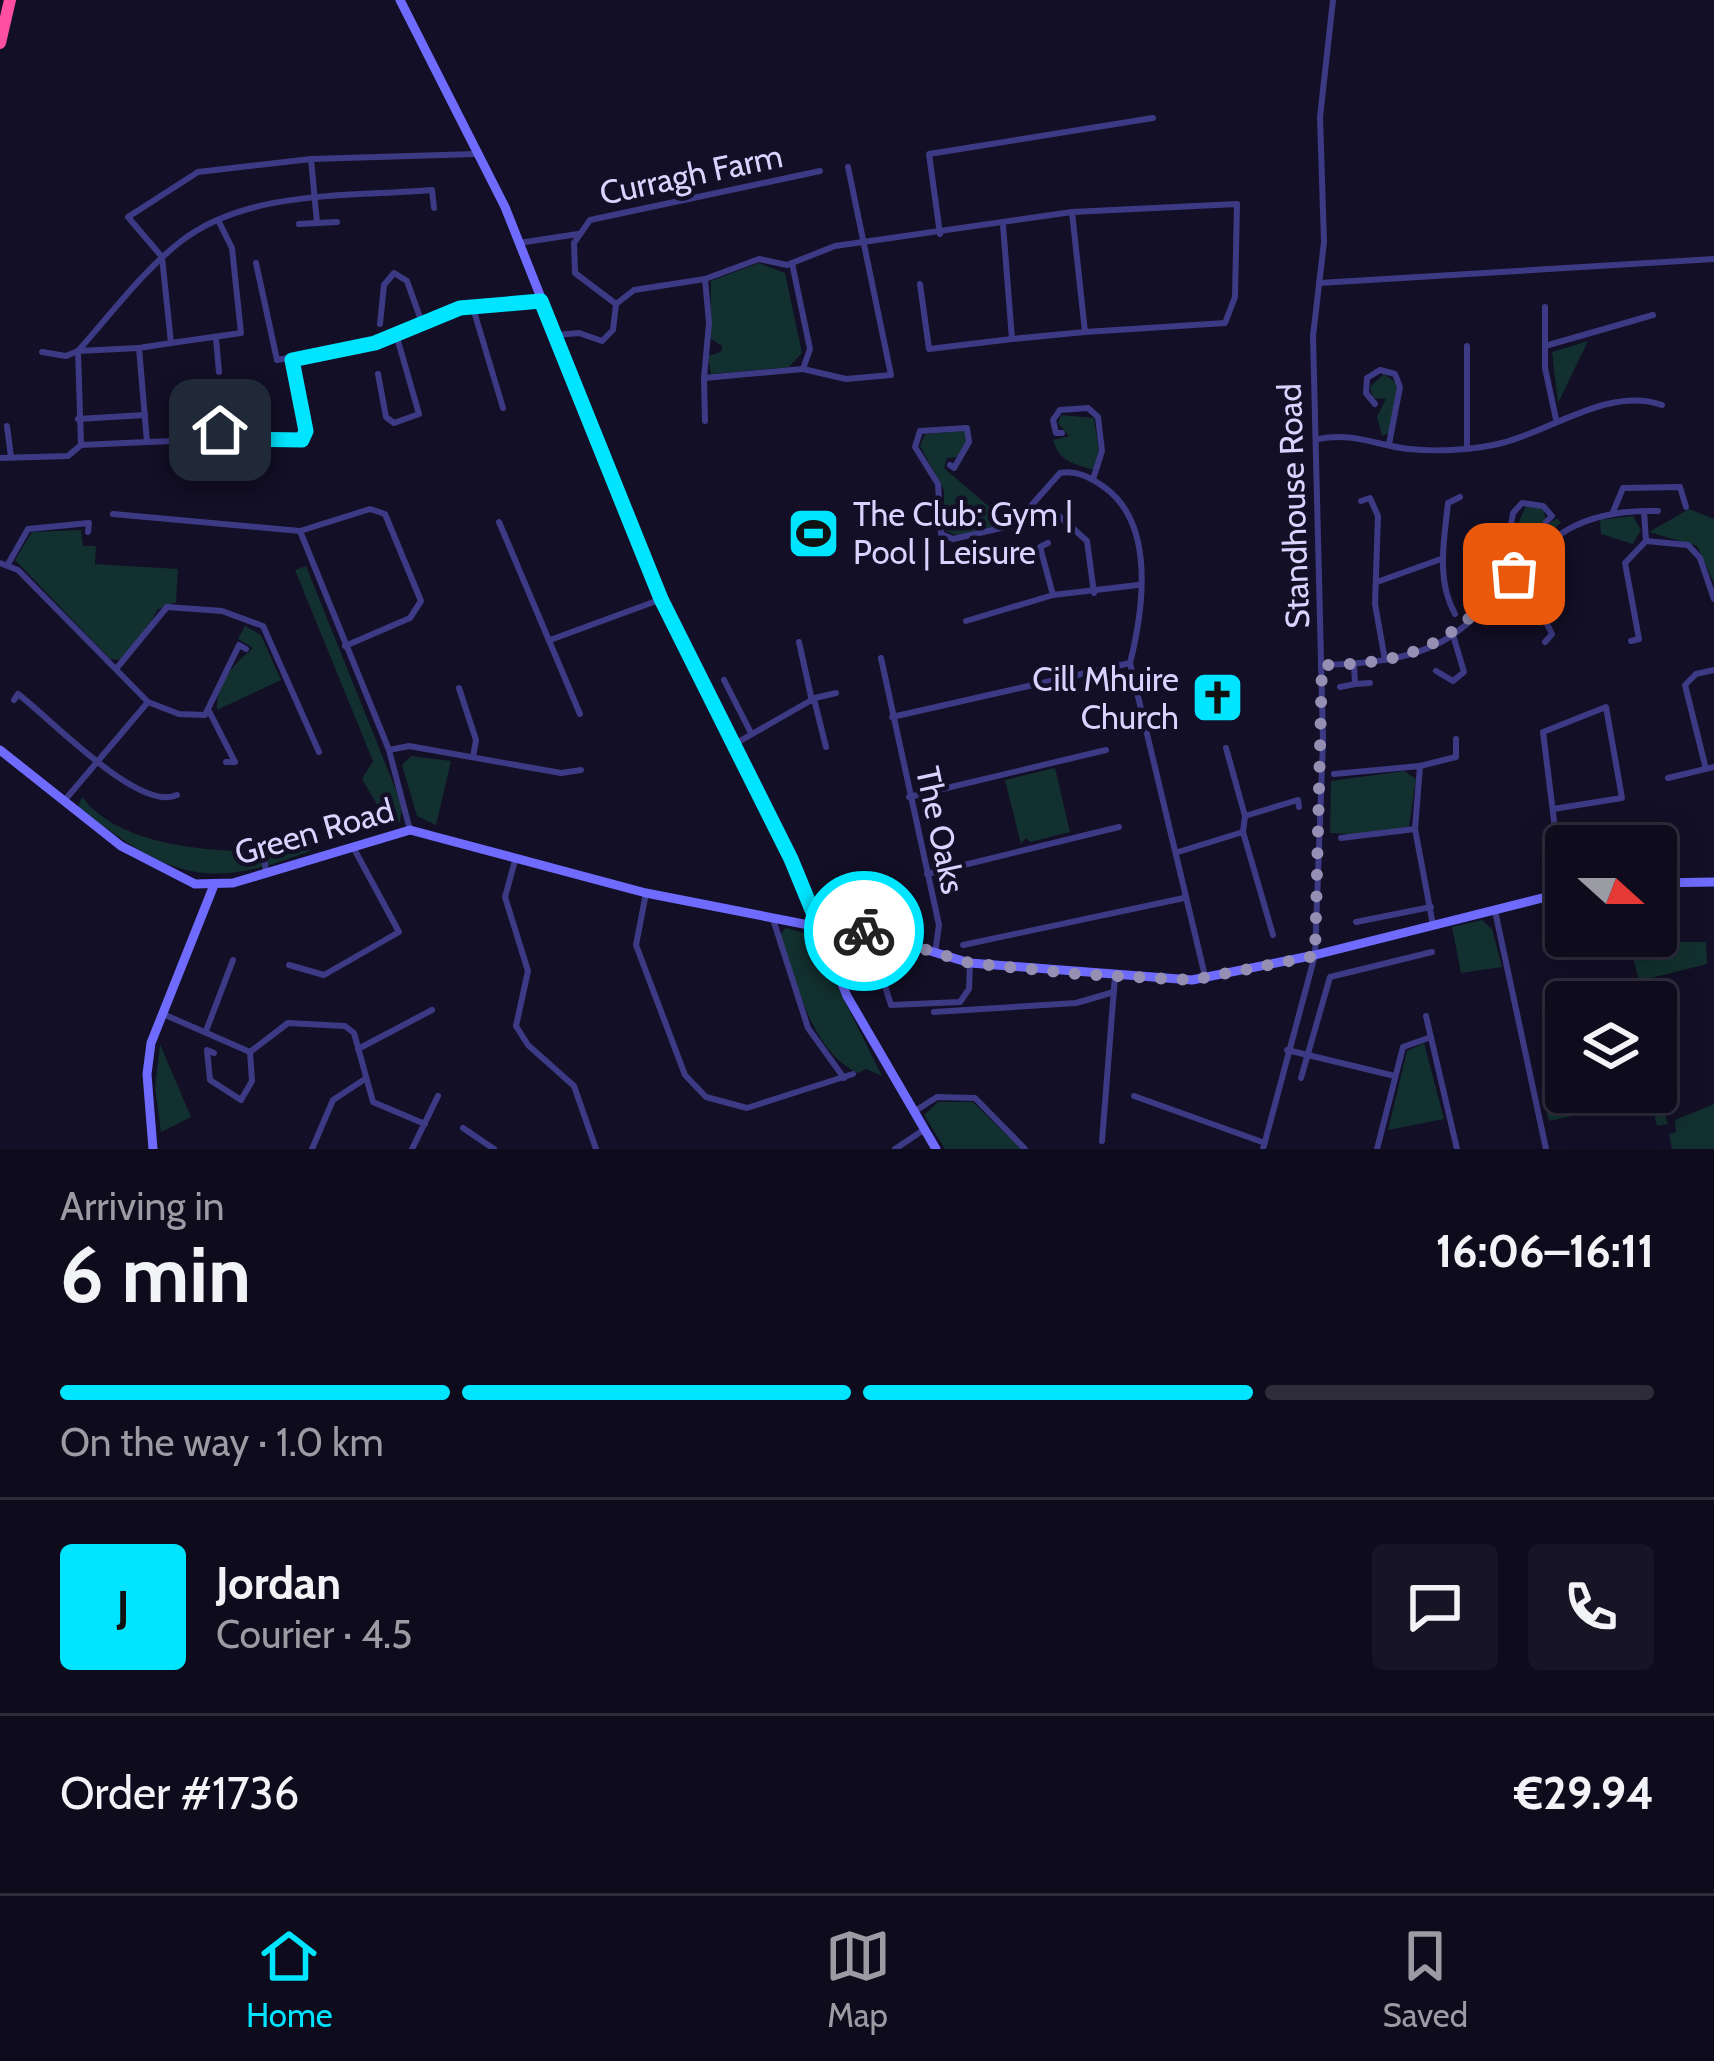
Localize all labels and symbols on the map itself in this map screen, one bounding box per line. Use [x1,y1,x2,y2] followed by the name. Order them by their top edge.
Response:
[596,135,786,213] street label: Curragh Farm
[169,379,271,481] pin
[1269,383,1317,629] street label: Standhouse Road
[853,494,1073,572] place label: The Club: Gym | Pool | Leisure
[786,505,842,561] sports icon: The Club: Gym | Pool | Leisure
[1463,523,1565,625] pin
[1032,659,1179,737] place label: Cill Mhuire Church
[1190,670,1246,726] church icon: Cill Mhuire Church
[908,763,974,897] street label: The Oaks
[230,789,398,873] street label: Green Road
[1545,825,1677,957] north arrow
[804,871,924,991] courier

